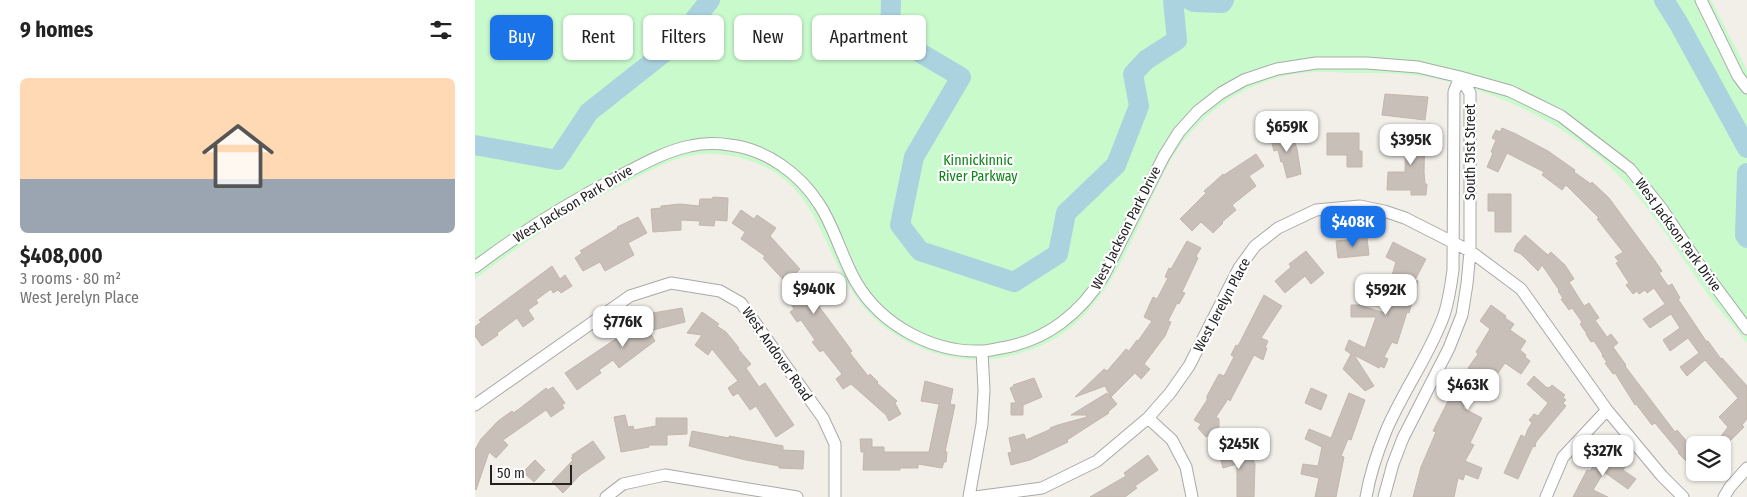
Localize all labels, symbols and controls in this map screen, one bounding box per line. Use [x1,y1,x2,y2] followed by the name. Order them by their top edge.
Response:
[490,15,553,60] chip: Buy
[563,15,633,60] chip: Rent
[643,15,724,60] chip: Filters
[734,15,802,60] chip: New
[812,15,926,60] chip: Apartment
[427,16,455,44] icon: filters
[20,17,93,43] text: 9 homes
[1462,103,1479,200] street label: South 51st Street
[1252,110,1322,153] pin: $659K
[193,111,283,201] icon: home
[1266,117,1308,136] text: $659K
[1376,124,1446,166] pin: $395K
[1391,130,1431,149] text: $395K
[938,152,1018,185] park label: Kinnickinnic River Parkway
[510,162,636,246] street label: West Jackson Park Drive
[1088,163,1164,292] street label: West Jackson Park Drive
[1631,175,1725,295] street label: West Jackson Park Drive
[1318,206,1388,248] pin: $408K
[1332,212,1374,231] text: $408K
[20,243,103,269] text: $408,000
[1190,255,1254,355] street label: West Jerelyn Place
[20,269,121,288] text: 3 rooms · 80 m²
[779,272,849,315] pin: $940K
[1351,274,1421,316] pin: $592K
[793,279,835,298] text: $940K
[1366,280,1406,299] text: $592K
[20,288,139,307] text: West Jerelyn Place
[738,304,816,404] street label: West Andover Road
[588,306,658,348] pin: $776K
[604,312,642,331] text: $776K
[1433,368,1503,411] pin: $463K
[1447,375,1489,394] text: $463K
[1204,428,1274,470] pin: $245K
[1219,434,1259,453] text: $245K
[1568,434,1638,477] pin: $327K
[1686,436,1731,481] map controls
[1686,436,1731,481] button: layers
[1584,441,1622,460] text: $327K
[490,462,573,485] scale bar
[497,465,525,482] text: 50 m

